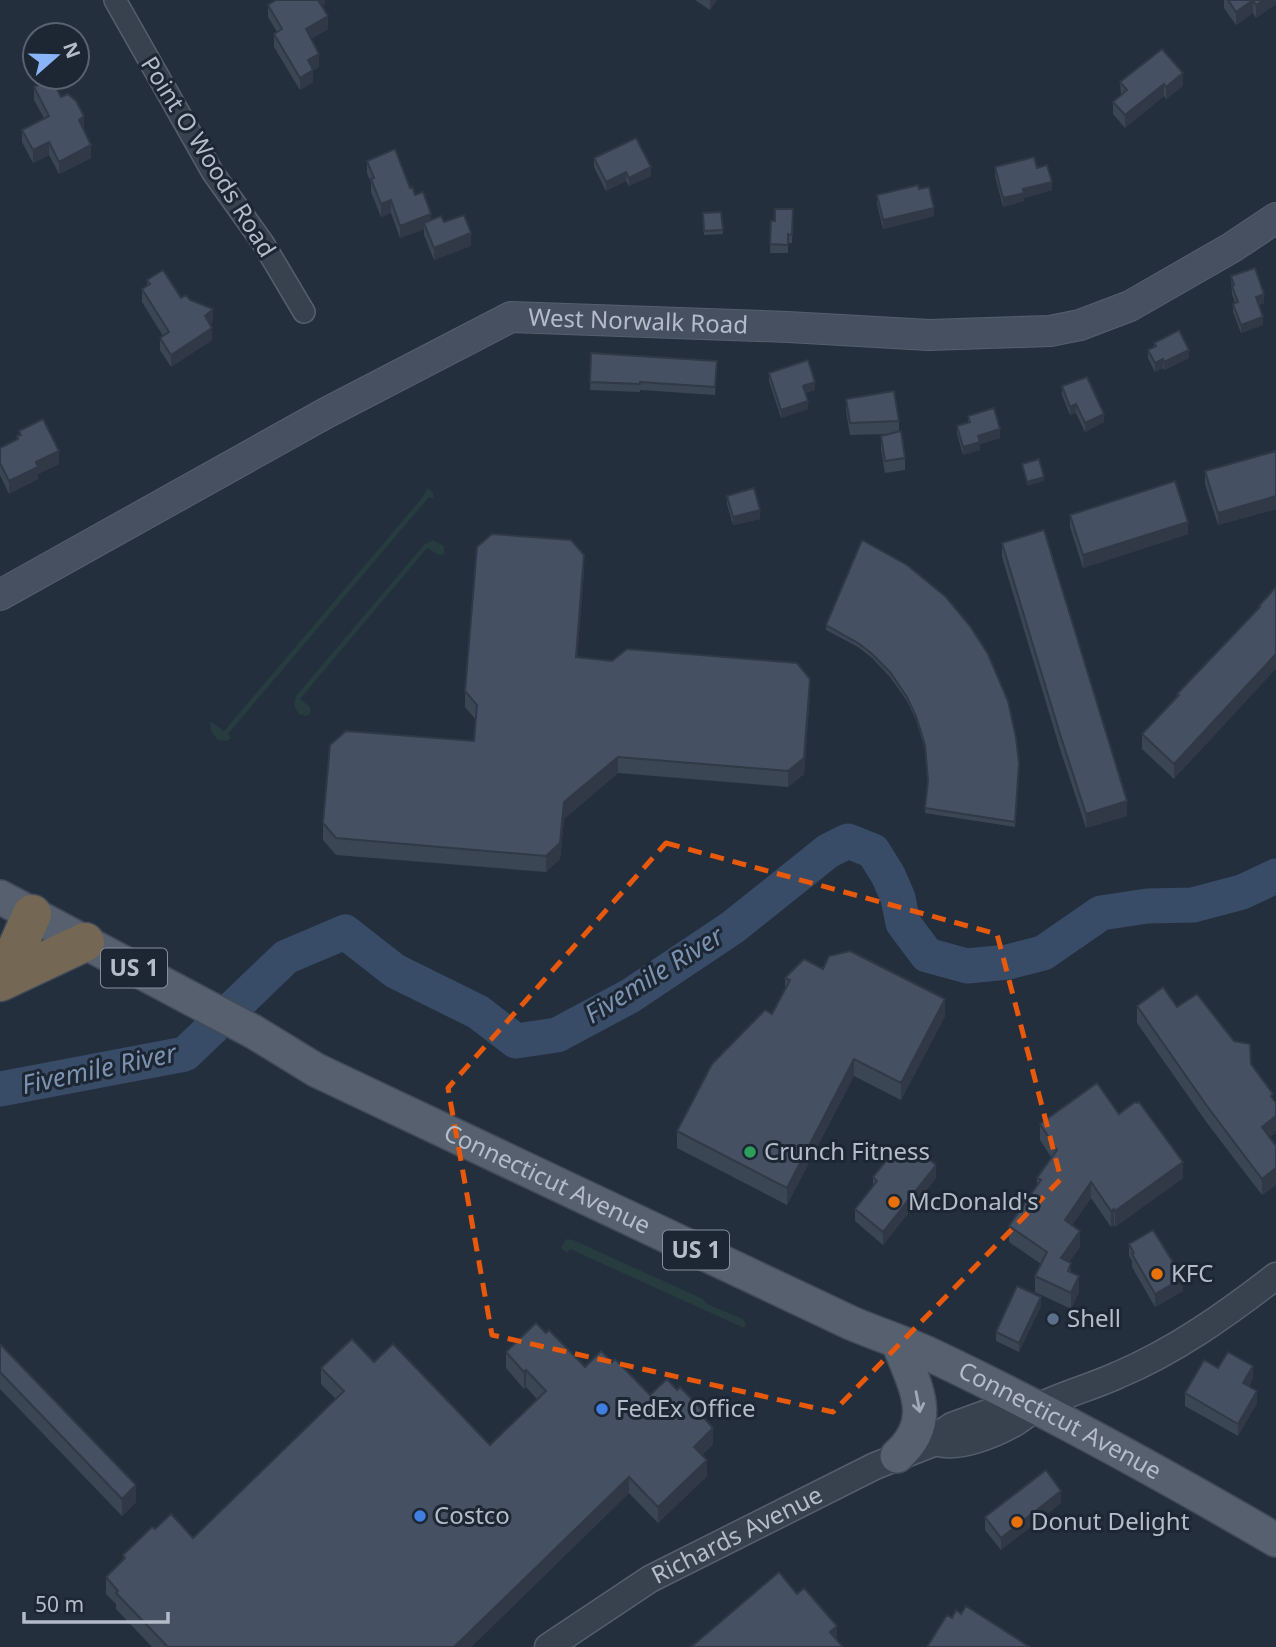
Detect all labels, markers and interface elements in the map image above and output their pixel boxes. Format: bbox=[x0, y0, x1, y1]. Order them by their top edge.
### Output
north arrow bbox=[21, 21, 91, 91]
text: N bbox=[57, 38, 87, 62]
street label: Point O Woods Road bbox=[134, 50, 284, 263]
street label: West Norwalk Road bbox=[528, 300, 749, 341]
water label: Fivemile River bbox=[577, 916, 731, 1031]
road number: US 1 bbox=[101, 948, 167, 987]
water label: Fivemile River bbox=[18, 1034, 181, 1102]
street label: Connecticut Avenue bbox=[439, 1115, 656, 1241]
place label: Crunch Fitness bbox=[764, 1134, 930, 1167]
marker: Crunch Fitness bbox=[742, 1144, 758, 1160]
place label: McDonald's bbox=[908, 1184, 1039, 1217]
marker: McDonald's bbox=[886, 1194, 902, 1210]
road number: US 1 bbox=[663, 1231, 729, 1270]
place label: KFC bbox=[1171, 1256, 1213, 1289]
marker: KFC bbox=[1149, 1266, 1165, 1282]
place label: Shell bbox=[1067, 1301, 1121, 1334]
marker: Shell bbox=[1045, 1311, 1061, 1327]
street label: Connecticut Avenue bbox=[953, 1353, 1168, 1486]
one-way arrow bbox=[912, 1390, 926, 1413]
place label: FedEx Office bbox=[616, 1391, 756, 1424]
marker: FedEx Office bbox=[594, 1401, 610, 1417]
street label: Richards Avenue bbox=[645, 1477, 827, 1591]
place label: Costco bbox=[434, 1498, 510, 1531]
place label: Donut Delight bbox=[1031, 1504, 1190, 1537]
marker: Costco bbox=[412, 1508, 428, 1524]
marker: Donut Delight bbox=[1009, 1514, 1025, 1530]
scale bar bbox=[24, 1580, 168, 1624]
text: 50 m bbox=[35, 1590, 84, 1618]

